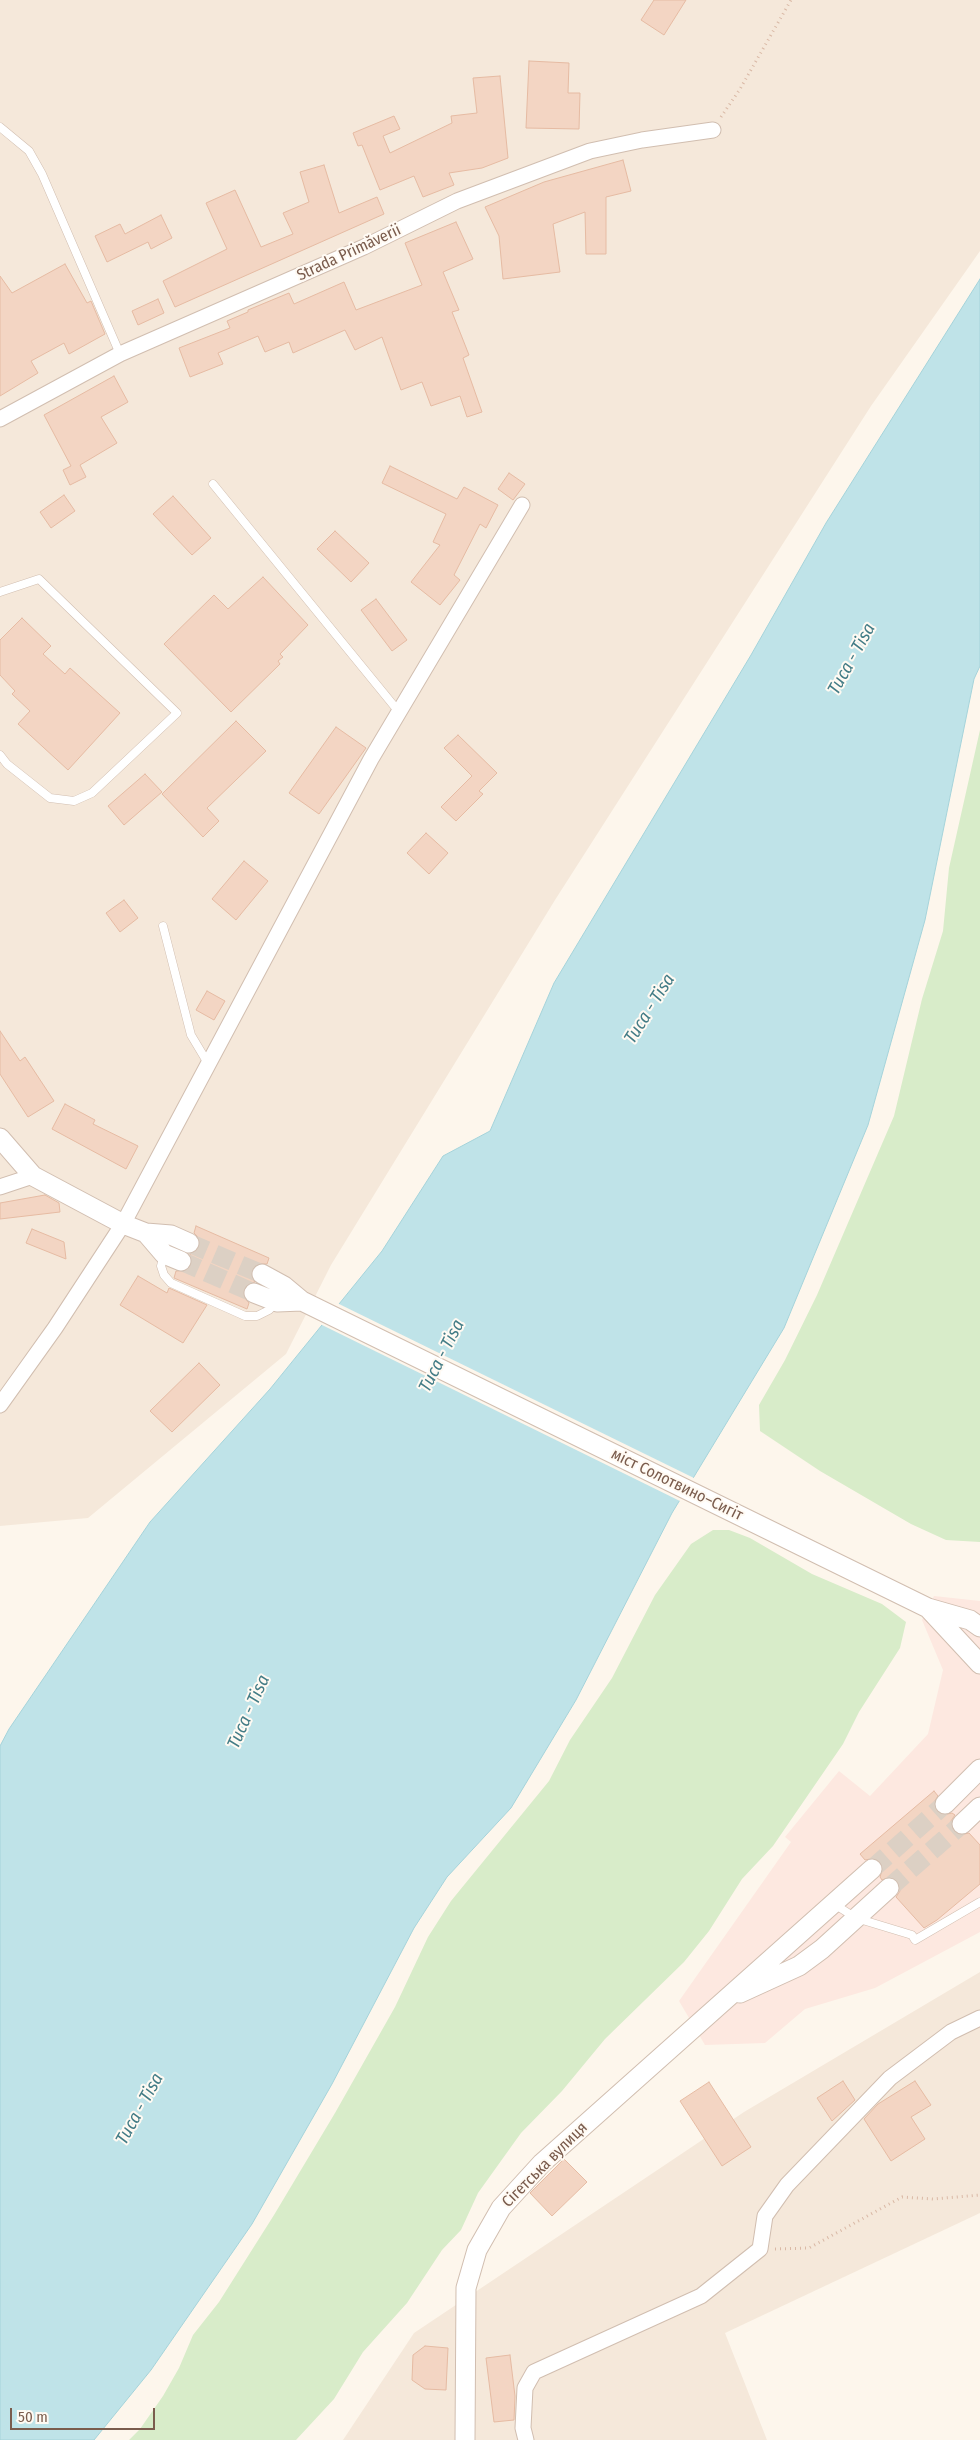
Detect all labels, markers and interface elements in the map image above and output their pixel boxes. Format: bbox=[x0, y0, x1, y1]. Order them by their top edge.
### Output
street label: Strada Primăverii bbox=[294, 221, 404, 285]
water label: Тиса - Tisa bbox=[824, 620, 880, 698]
water label: Тиса - Tisa bbox=[620, 970, 680, 1048]
water label: Тиса - Tisa bbox=[415, 1316, 469, 1396]
street label: міст Солотвино–Сигіт bbox=[608, 1445, 746, 1525]
water label: Тиса - Tisa bbox=[223, 1672, 275, 1752]
water label: Тиса - Tisa bbox=[112, 2070, 168, 2148]
street label: Сігетська вулиця bbox=[498, 2118, 592, 2212]
scale bar bbox=[12, 2398, 158, 2430]
text: 50 m bbox=[18, 2408, 48, 2426]

